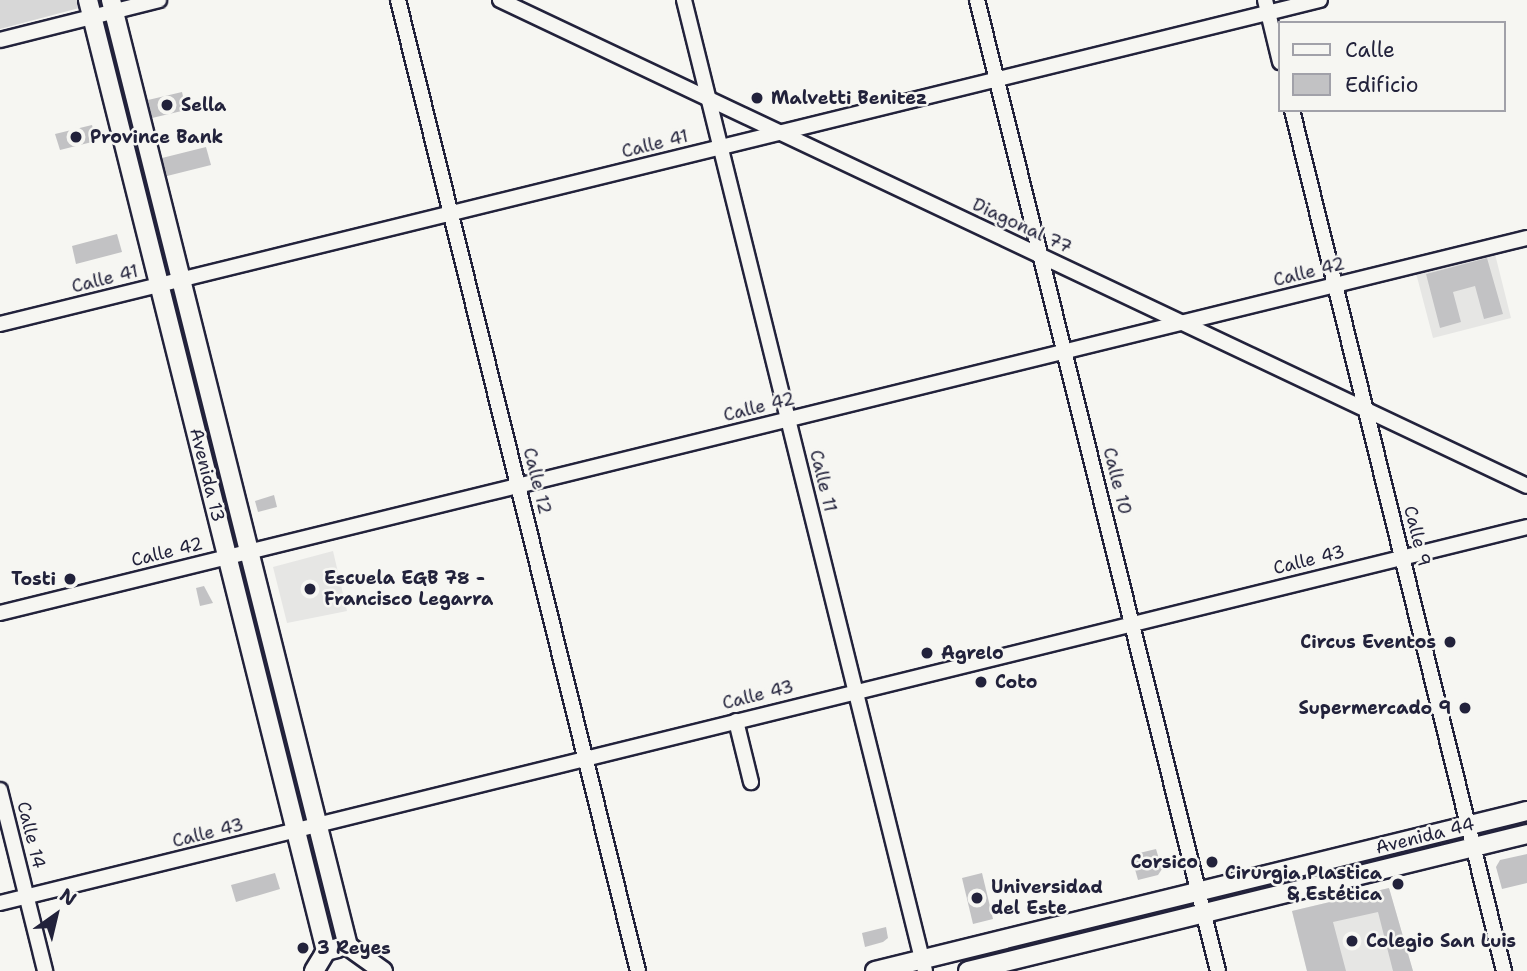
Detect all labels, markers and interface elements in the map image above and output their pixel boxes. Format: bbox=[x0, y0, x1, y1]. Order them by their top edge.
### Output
legend bbox=[1278, 21, 1506, 112]
text: Calle bbox=[1345, 36, 1395, 64]
text: Edificio bbox=[1345, 71, 1418, 99]
place label: Malvetti Benitez bbox=[771, 87, 927, 109]
marker: Malvetti Benitez bbox=[749, 90, 765, 106]
place label: Sella bbox=[181, 94, 226, 116]
marker: Sella bbox=[159, 97, 175, 113]
street label: Calle 41 bbox=[619, 125, 691, 163]
place label: Province Bank bbox=[90, 126, 223, 148]
marker: Province Bank bbox=[68, 129, 84, 145]
street label: Diagonal 77 bbox=[969, 194, 1075, 258]
street label: Calle 42 bbox=[1271, 253, 1347, 291]
street label: Calle 41 bbox=[69, 260, 141, 298]
street label: Calle 42 bbox=[721, 388, 797, 426]
street label: Avenida 13 bbox=[185, 426, 229, 524]
street label: Calle 12 bbox=[518, 445, 556, 517]
street label: Calle 10 bbox=[1098, 445, 1136, 517]
street label: Calle 11 bbox=[805, 448, 841, 514]
street label: Calle 9 bbox=[1399, 504, 1435, 568]
street label: Calle 42 bbox=[129, 533, 205, 571]
street label: Calle 43 bbox=[1271, 541, 1347, 579]
place label: Tosti bbox=[11, 568, 56, 590]
place label: Escuela EGB 78 - Francisco Legarra bbox=[324, 568, 493, 610]
marker: Tosti bbox=[62, 571, 78, 587]
marker: Escuela EGB 78 - Francisco Legarra bbox=[302, 581, 318, 597]
place label: Circus Eventos bbox=[1300, 631, 1436, 653]
marker: Circus Eventos bbox=[1442, 634, 1458, 650]
place label: Agrelo bbox=[941, 642, 1004, 664]
marker: Agrelo bbox=[919, 645, 935, 661]
place label: Coto bbox=[995, 671, 1037, 693]
marker: Coto bbox=[973, 674, 989, 690]
street label: Calle 43 bbox=[720, 676, 796, 714]
place label: Supermercado 9 bbox=[1298, 697, 1451, 719]
marker: Supermercado 9 bbox=[1457, 700, 1473, 716]
street label: Calle 14 bbox=[12, 799, 50, 871]
street label: Avenida 44 bbox=[1373, 813, 1477, 859]
street label: Calle 43 bbox=[170, 814, 246, 852]
place label: Corsico bbox=[1131, 851, 1198, 873]
marker: Corsico bbox=[1204, 854, 1220, 870]
place label: Cirurgia Plastica & Estética bbox=[1225, 863, 1382, 906]
marker: Cirurgia Plastica & Estética bbox=[1388, 874, 1408, 894]
place label: Universidad del Este bbox=[991, 877, 1103, 920]
north arrow bbox=[21, 880, 91, 950]
text: N bbox=[55, 883, 81, 912]
marker: Universidad del Este bbox=[969, 890, 985, 906]
place label: Colegio San Luis bbox=[1366, 930, 1516, 952]
marker: Colegio San Luis bbox=[1344, 933, 1360, 949]
place label: 3 Reyes bbox=[317, 937, 391, 959]
marker: 3 Reyes bbox=[295, 940, 311, 956]

